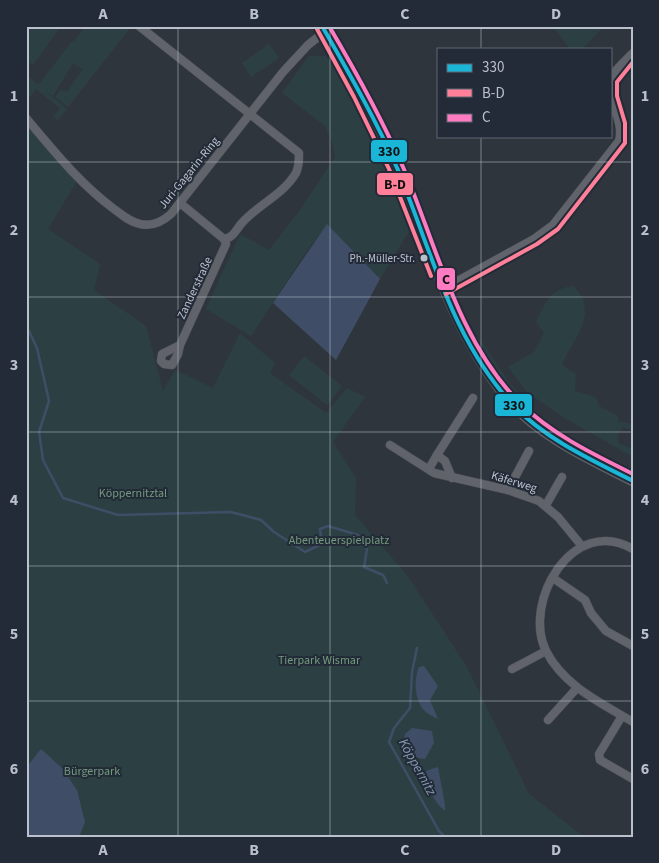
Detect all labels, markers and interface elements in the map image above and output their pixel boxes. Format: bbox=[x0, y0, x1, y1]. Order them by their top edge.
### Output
text: A bbox=[97, 3, 108, 25]
text: B bbox=[249, 3, 259, 25]
text: C bbox=[400, 3, 410, 25]
text: D bbox=[551, 3, 561, 25]
legend bbox=[437, 48, 612, 138]
text: 330 bbox=[482, 57, 504, 78]
text: B-D bbox=[482, 83, 505, 104]
text: 1 bbox=[10, 85, 18, 107]
text: 1 bbox=[641, 85, 649, 107]
text: C bbox=[482, 107, 491, 128]
street label: Juri-Gagarin-Ring bbox=[155, 133, 223, 213]
line badge: 330 bbox=[370, 139, 408, 163]
text: 330 bbox=[378, 142, 400, 162]
line badge: B-D bbox=[376, 172, 414, 196]
text: B-D bbox=[384, 175, 406, 195]
text: 2 bbox=[10, 219, 18, 241]
text: 2 bbox=[641, 219, 649, 241]
place label: Ph.-Müller-Str. bbox=[350, 251, 415, 266]
marker: Ph.-Müller-Str. bbox=[419, 253, 429, 263]
street label: Zanderstraße bbox=[173, 254, 217, 322]
line badge: C bbox=[436, 267, 456, 291]
text: C bbox=[442, 270, 450, 290]
text: 3 bbox=[10, 354, 18, 376]
text: 3 bbox=[641, 354, 649, 376]
line badge: 330 bbox=[494, 393, 533, 417]
text: 330 bbox=[503, 396, 525, 416]
street label: Käferweg bbox=[489, 467, 539, 497]
park label: Köppernitztal bbox=[99, 485, 167, 502]
text: 4 bbox=[10, 489, 19, 511]
text: 4 bbox=[641, 489, 650, 511]
park label: Abenteuerspielplatz bbox=[289, 532, 389, 549]
text: 5 bbox=[10, 623, 18, 645]
text: 5 bbox=[641, 623, 649, 645]
park label: Tierpark Wismar bbox=[278, 652, 361, 669]
water label: Köppernitz bbox=[393, 735, 441, 800]
text: 6 bbox=[10, 758, 18, 780]
text: 6 bbox=[641, 758, 649, 780]
park label: Bürgerpark bbox=[64, 763, 120, 780]
text: A bbox=[97, 839, 108, 861]
text: B bbox=[249, 839, 259, 861]
text: C bbox=[400, 839, 410, 861]
text: D bbox=[551, 839, 561, 861]

